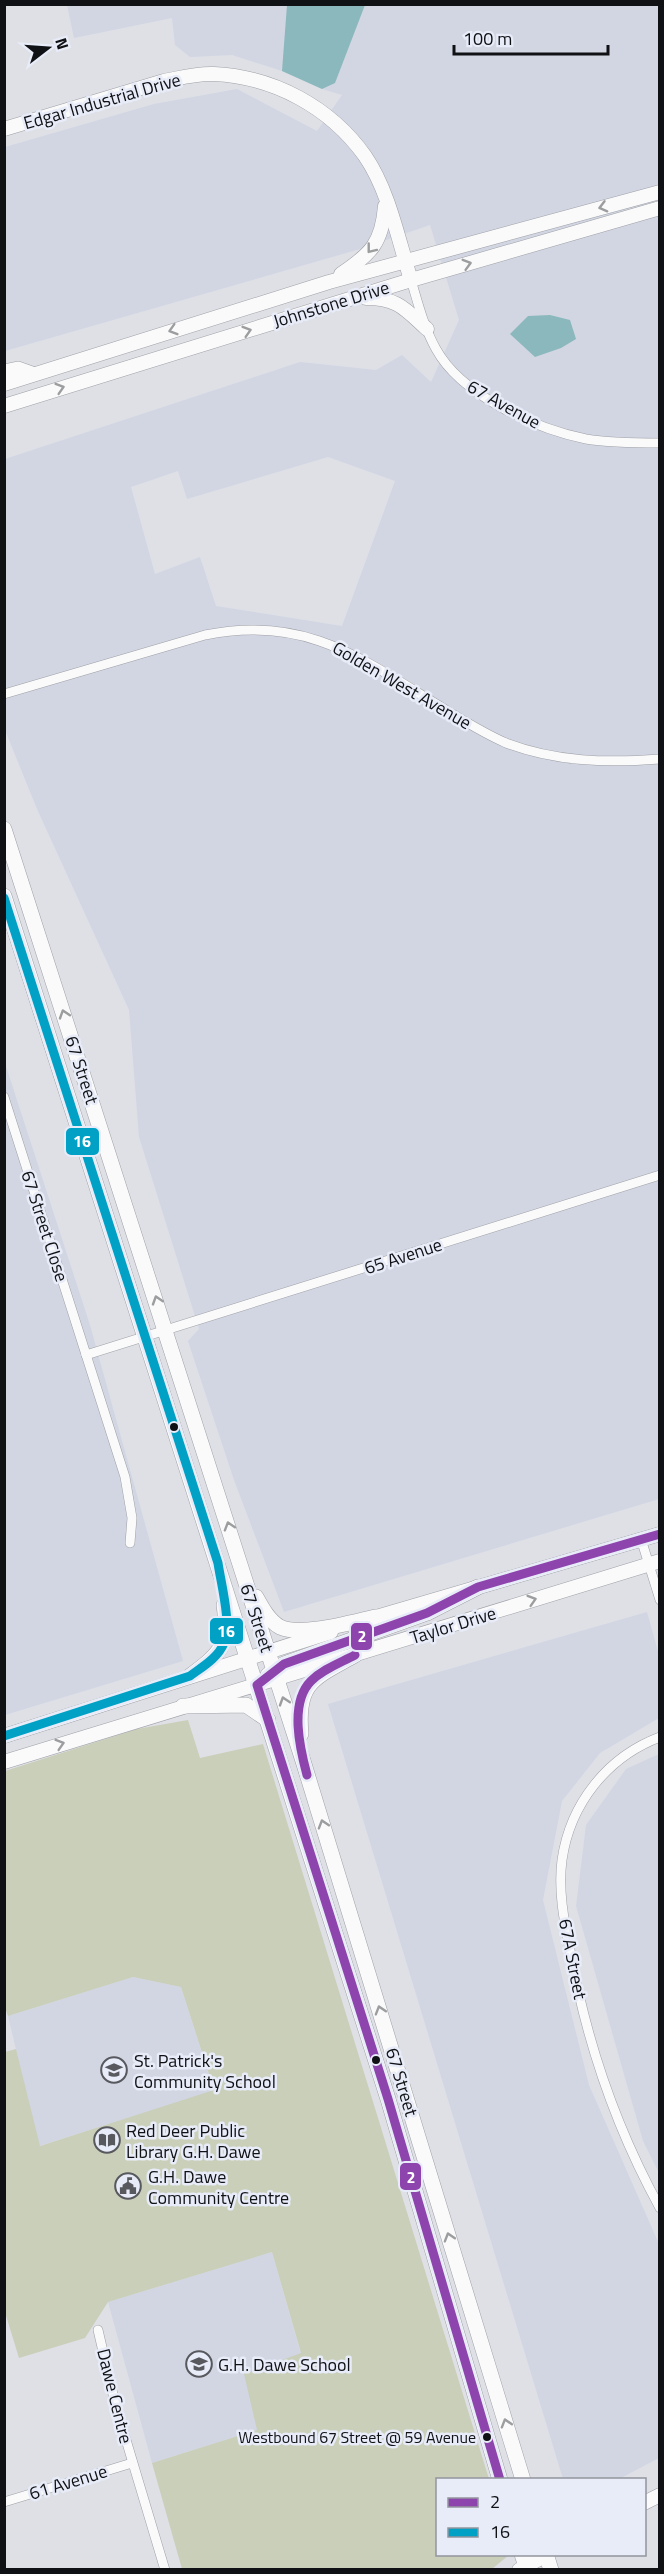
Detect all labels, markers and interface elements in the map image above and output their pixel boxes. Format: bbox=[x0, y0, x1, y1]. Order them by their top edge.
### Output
north arrow bbox=[18, 18, 78, 78]
scale bar bbox=[454, 18, 608, 56]
text: 100 m bbox=[463, 25, 512, 52]
text: N bbox=[49, 35, 75, 52]
street label: Edgar Industrial Drive bbox=[20, 66, 184, 136]
one-way arrow bbox=[598, 200, 609, 212]
one-way arrow bbox=[367, 242, 378, 253]
one-way arrow bbox=[461, 259, 472, 271]
street label: Johnstone Drive bbox=[270, 274, 392, 334]
one-way arrow bbox=[168, 323, 179, 335]
one-way arrow bbox=[241, 325, 252, 338]
street label: 67 Avenue bbox=[462, 373, 546, 435]
one-way arrow bbox=[54, 383, 65, 396]
street label: Golden West Avenue bbox=[327, 634, 477, 736]
one-way arrow bbox=[59, 1009, 72, 1020]
street label: 67 Street bbox=[58, 1032, 106, 1108]
line badge: 16 bbox=[65, 1127, 100, 1156]
text: 16 bbox=[73, 1129, 91, 1153]
street label: 67 Street Close bbox=[14, 1167, 76, 1285]
street label: 65 Avenue bbox=[361, 1231, 445, 1281]
one-way arrow bbox=[151, 1295, 164, 1306]
unlabelled marker bbox=[168, 1421, 180, 1433]
one-way arrow bbox=[223, 1521, 236, 1532]
street label: 67 Street bbox=[233, 1580, 281, 1656]
one-way arrow bbox=[526, 1595, 537, 1608]
street label: Taylor Drive bbox=[407, 1599, 499, 1651]
line badge: 16 bbox=[209, 1617, 244, 1645]
text: 16 bbox=[217, 1619, 235, 1643]
line badge: 2 bbox=[350, 1622, 373, 1651]
text: 2 bbox=[358, 1624, 366, 1648]
one-way arrow bbox=[279, 1696, 291, 1707]
one-way arrow bbox=[54, 1739, 65, 1751]
one-way arrow bbox=[317, 1819, 330, 1830]
street label: 67A Street bbox=[552, 1917, 594, 2002]
one-way arrow bbox=[375, 2005, 387, 2016]
street label: 67 Street bbox=[379, 2044, 425, 2120]
place label: St. Patrick's Community School bbox=[134, 2047, 276, 2095]
unlabelled marker bbox=[370, 2054, 382, 2066]
school or university icon: St. Patrick's Community School bbox=[99, 2055, 129, 2085]
place label: Red Deer Public Library G.H. Dawe bbox=[126, 2117, 260, 2165]
library icon: Red Deer Public Library G.H. Dawe bbox=[92, 2125, 122, 2155]
line badge: 2 bbox=[399, 2162, 422, 2191]
place label: G.H. Dawe Community Centre bbox=[148, 2163, 289, 2211]
text: 2 bbox=[407, 2165, 415, 2189]
public building icon: G.H. Dawe Community Centre bbox=[113, 2171, 143, 2201]
one-way arrow bbox=[444, 2232, 456, 2243]
street label: Dawe Centre bbox=[90, 2346, 140, 2446]
school or university icon: G.H. Dawe School bbox=[184, 2349, 214, 2379]
place label: G.H. Dawe School bbox=[218, 2351, 351, 2378]
one-way arrow bbox=[501, 2419, 513, 2429]
place label: Westbound 67 Street @ 59 Avenue bbox=[238, 2425, 476, 2449]
marker: Westbound 67 Street @ 59 Avenue bbox=[481, 2431, 493, 2443]
street label: 61 Avenue bbox=[26, 2457, 110, 2507]
legend bbox=[436, 2478, 646, 2556]
text: 2 bbox=[490, 2488, 500, 2515]
text: 16 bbox=[490, 2518, 510, 2545]

